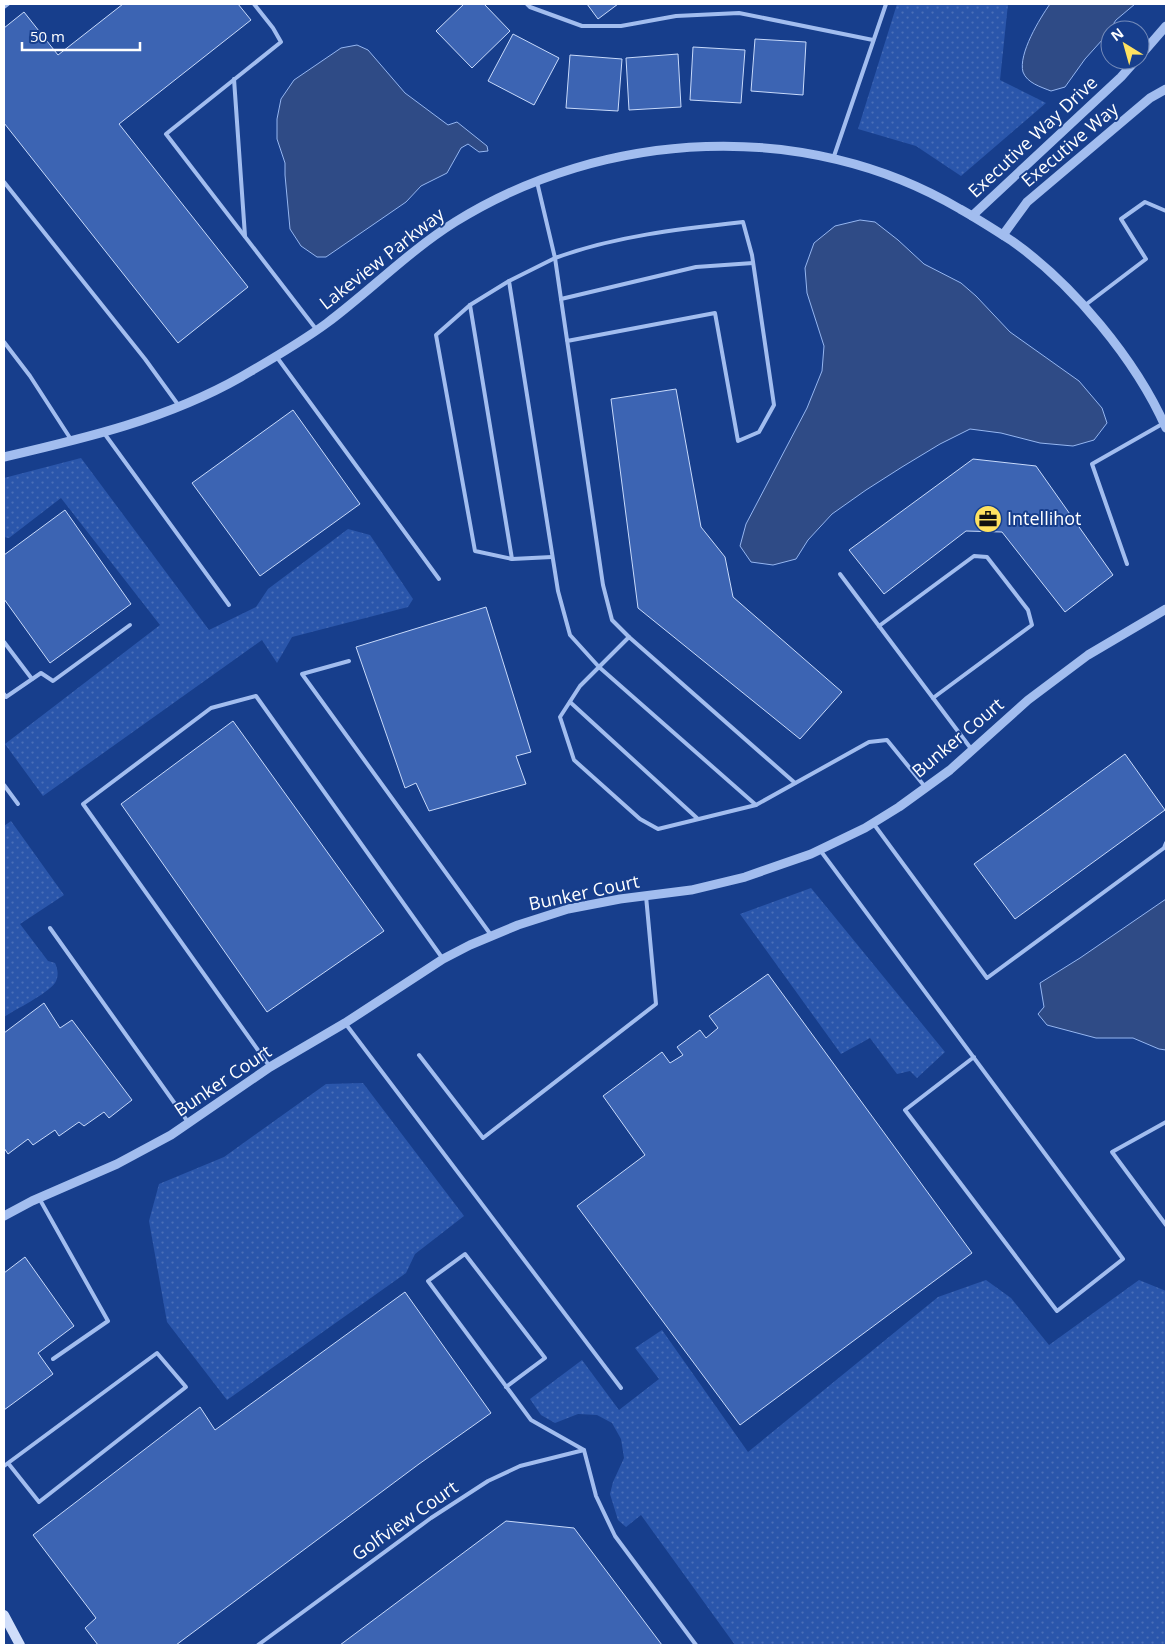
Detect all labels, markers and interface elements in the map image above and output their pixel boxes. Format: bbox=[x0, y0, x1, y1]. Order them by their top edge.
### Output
scale bar bbox=[22, 20, 140, 52]
north arrow bbox=[1100, 20, 1150, 70]
text: N bbox=[1107, 23, 1127, 45]
text: 50 m bbox=[30, 26, 65, 46]
street label: Executive Way Drive bbox=[964, 72, 1102, 202]
street label: Executive Way bbox=[1017, 98, 1123, 192]
street label: Lakeview Parkway bbox=[314, 201, 449, 314]
office icon: Intellihot bbox=[973, 504, 1003, 534]
place label: Intellihot bbox=[1007, 506, 1082, 530]
street label: Bunker Court bbox=[907, 692, 1008, 783]
street label: Bunker Court bbox=[526, 869, 641, 915]
street label: Bunker Court bbox=[169, 1039, 276, 1122]
street label: Golfview Court bbox=[347, 1475, 462, 1566]

